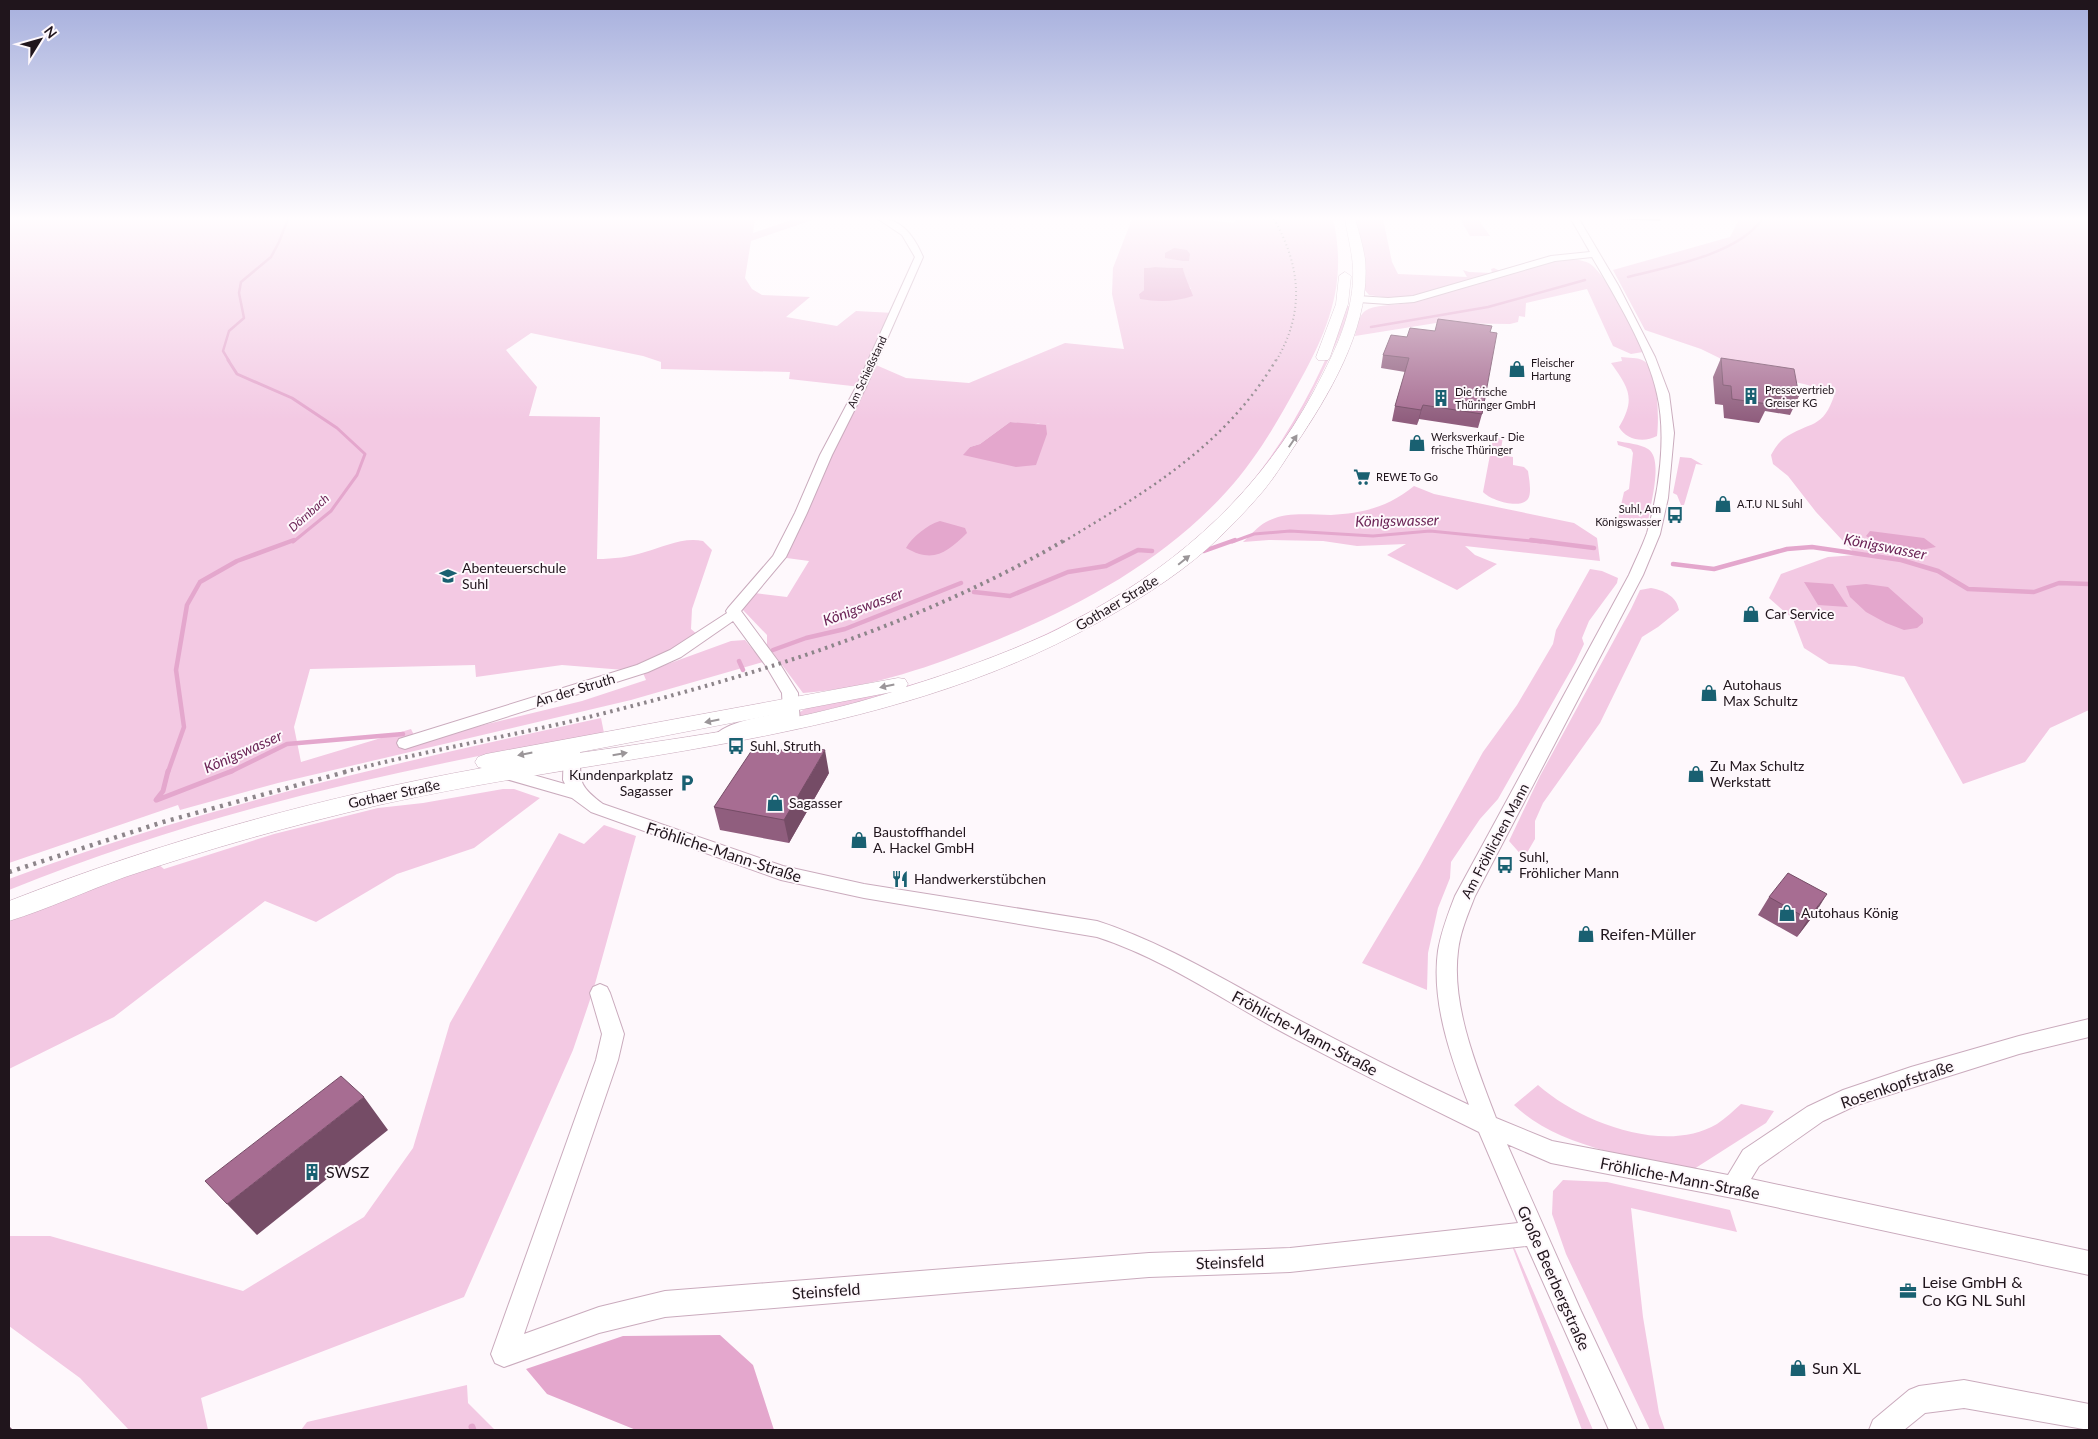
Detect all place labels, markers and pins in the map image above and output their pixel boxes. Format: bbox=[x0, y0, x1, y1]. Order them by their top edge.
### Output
place label: Fleischer Hartung bbox=[1531, 356, 1574, 382]
shop icon: Fleischer Hartung bbox=[1507, 359, 1527, 379]
place label: Pressevertrieb Greiser KG bbox=[1765, 383, 1834, 409]
place label: Die frische Thüringer GmbH bbox=[1455, 385, 1536, 411]
building icon: Pressevertrieb Greiser KG bbox=[1741, 386, 1761, 406]
building icon: Die frische Thüringer GmbH bbox=[1431, 388, 1451, 408]
place label: Werksverkauf - Die frische Thüringer bbox=[1431, 430, 1525, 456]
shop icon: Werksverkauf - Die frische Thüringer bbox=[1407, 433, 1427, 453]
supermarket icon: REWE To Go bbox=[1352, 467, 1372, 487]
place label: REWE To Go bbox=[1376, 470, 1438, 483]
shop icon: A.T.U NL Suhl bbox=[1713, 494, 1733, 514]
place label: A.T.U NL Suhl bbox=[1737, 497, 1803, 510]
place label: Suhl, Am Königswasser bbox=[1595, 502, 1661, 528]
bus stop icon: Suhl, Am Königswasser bbox=[1665, 505, 1685, 525]
place label: Abenteuerschule Suhl bbox=[462, 559, 566, 592]
school or university icon: Abenteuerschule Suhl bbox=[438, 566, 458, 586]
shop icon: Car Service bbox=[1741, 604, 1761, 624]
place label: Car Service bbox=[1765, 605, 1834, 622]
place label: Autohaus Max Schultz bbox=[1723, 676, 1798, 709]
shop icon: Autohaus Max Schultz bbox=[1699, 683, 1719, 703]
bus stop icon: Suhl, Struth bbox=[726, 736, 746, 756]
place label: Suhl, Struth bbox=[750, 737, 821, 754]
place label: Zu Max Schultz Werkstatt bbox=[1710, 757, 1804, 790]
shop icon: Zu Max Schultz Werkstatt bbox=[1686, 764, 1706, 784]
place label: Kundenparkplatz Sagasser bbox=[569, 766, 673, 799]
parking icon: Kundenparkplatz Sagasser bbox=[677, 773, 697, 793]
shop icon: Sagasser bbox=[765, 793, 785, 813]
place label: Sagasser bbox=[789, 794, 842, 811]
place label: Baustoffhandel A. Hackel GmbH bbox=[873, 823, 974, 856]
shop icon: Baustoffhandel A. Hackel GmbH bbox=[849, 830, 869, 850]
place label: Suhl, Fröhlicher Mann bbox=[1519, 848, 1619, 881]
bus stop icon: Suhl, Fröhlicher Mann bbox=[1495, 855, 1515, 875]
restaurant icon: Handwerkerstübchen bbox=[890, 869, 910, 889]
place label: Handwerkerstübchen bbox=[914, 870, 1046, 887]
shop icon: Autohaus König bbox=[1777, 903, 1797, 923]
place label: Autohaus König bbox=[1801, 904, 1898, 921]
shop icon: Reifen-Müller bbox=[1576, 924, 1596, 944]
place label: Reifen-Müller bbox=[1600, 924, 1696, 943]
building icon: SWSZ bbox=[302, 1162, 322, 1182]
place label: SWSZ bbox=[326, 1162, 370, 1181]
place label: Leise GmbH & Co KG NL Suhl bbox=[1922, 1272, 2026, 1309]
office icon: Leise GmbH & Co KG NL Suhl bbox=[1898, 1281, 1918, 1301]
shop icon: Sun XL bbox=[1788, 1358, 1808, 1378]
place label: Sun XL bbox=[1812, 1358, 1861, 1377]

